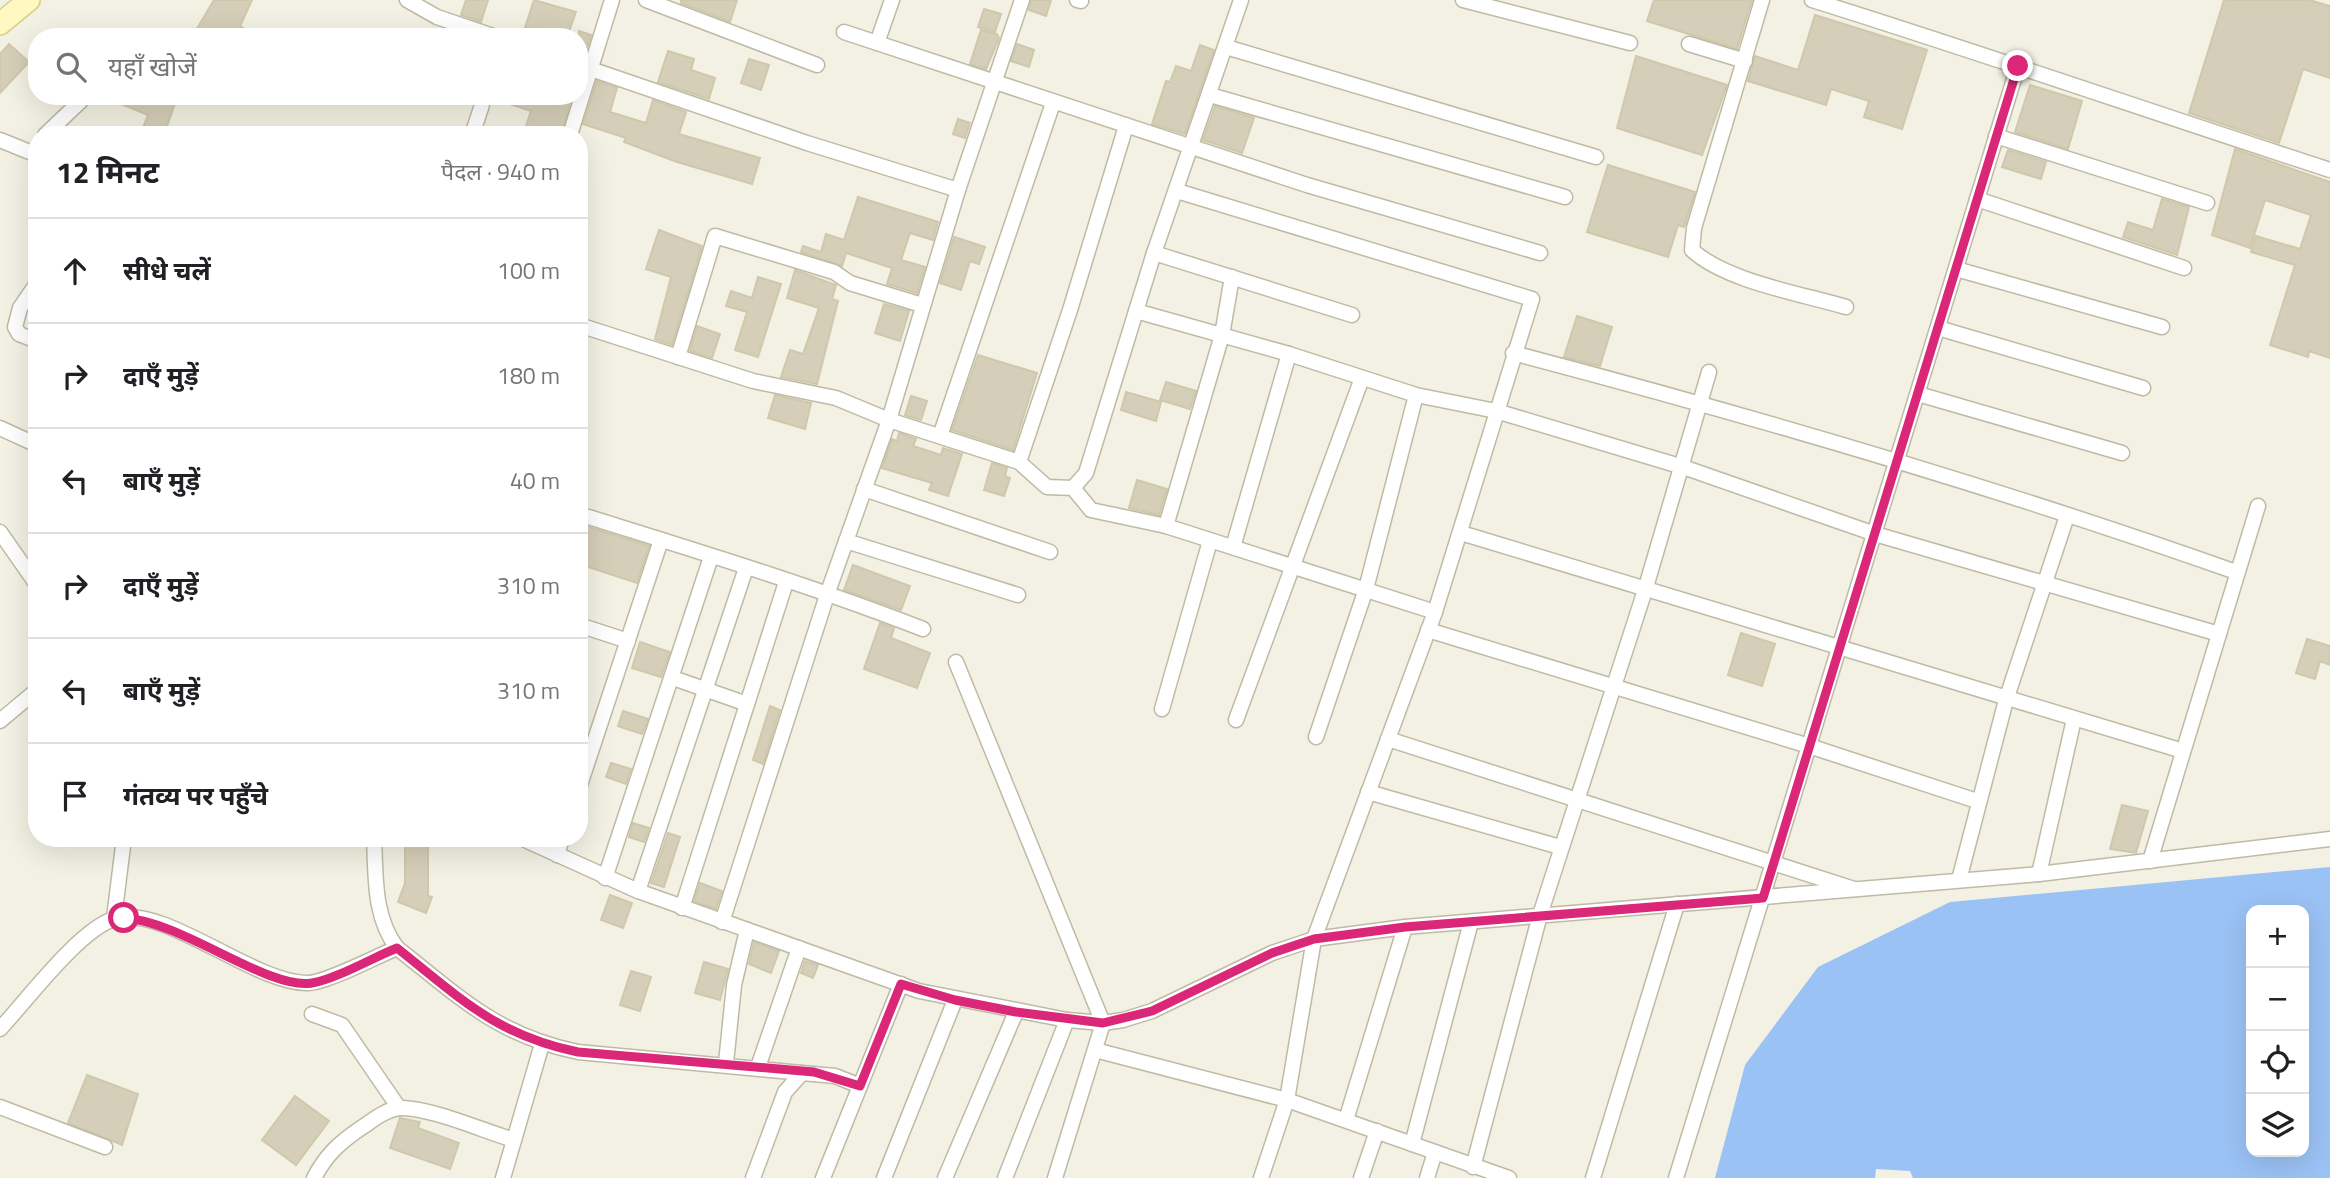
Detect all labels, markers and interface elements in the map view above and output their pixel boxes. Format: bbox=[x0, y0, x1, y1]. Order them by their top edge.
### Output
search box bbox=[28, 28, 588, 105]
text: यहाँ खोजें bbox=[108, 47, 197, 86]
icon: search bbox=[52, 48, 90, 86]
route end bbox=[2002, 50, 2033, 81]
text: 12 मिनट bbox=[56, 149, 159, 195]
text: पैदल · 940 m bbox=[441, 154, 560, 189]
text: सीधे चलें bbox=[123, 251, 211, 290]
icon: ahead bbox=[56, 252, 94, 290]
text: 100 m bbox=[497, 253, 560, 288]
text: दाएँ मुड़ें bbox=[123, 356, 199, 395]
icon: right bbox=[56, 357, 94, 395]
text: 180 m bbox=[497, 358, 560, 393]
text: बाएँ मुड़ें bbox=[123, 461, 200, 500]
icon: left bbox=[56, 462, 94, 500]
text: 40 m bbox=[510, 463, 560, 498]
text: दाएँ मुड़ें bbox=[123, 566, 199, 605]
icon: right bbox=[56, 567, 94, 605]
text: 310 m bbox=[497, 568, 560, 603]
text: बाएँ मुड़ें bbox=[123, 671, 200, 710]
icon: left bbox=[56, 672, 94, 710]
text: 310 m bbox=[497, 673, 560, 708]
text: गंतव्य पर पहुँचे bbox=[123, 776, 268, 815]
icon: arrive bbox=[56, 777, 94, 815]
route start bbox=[108, 902, 139, 933]
map controls bbox=[2246, 905, 2309, 1157]
button: + bbox=[2246, 905, 2309, 968]
button: − bbox=[2246, 968, 2309, 1031]
button: locate bbox=[2246, 1031, 2309, 1094]
button: layers bbox=[2246, 1094, 2309, 1157]

